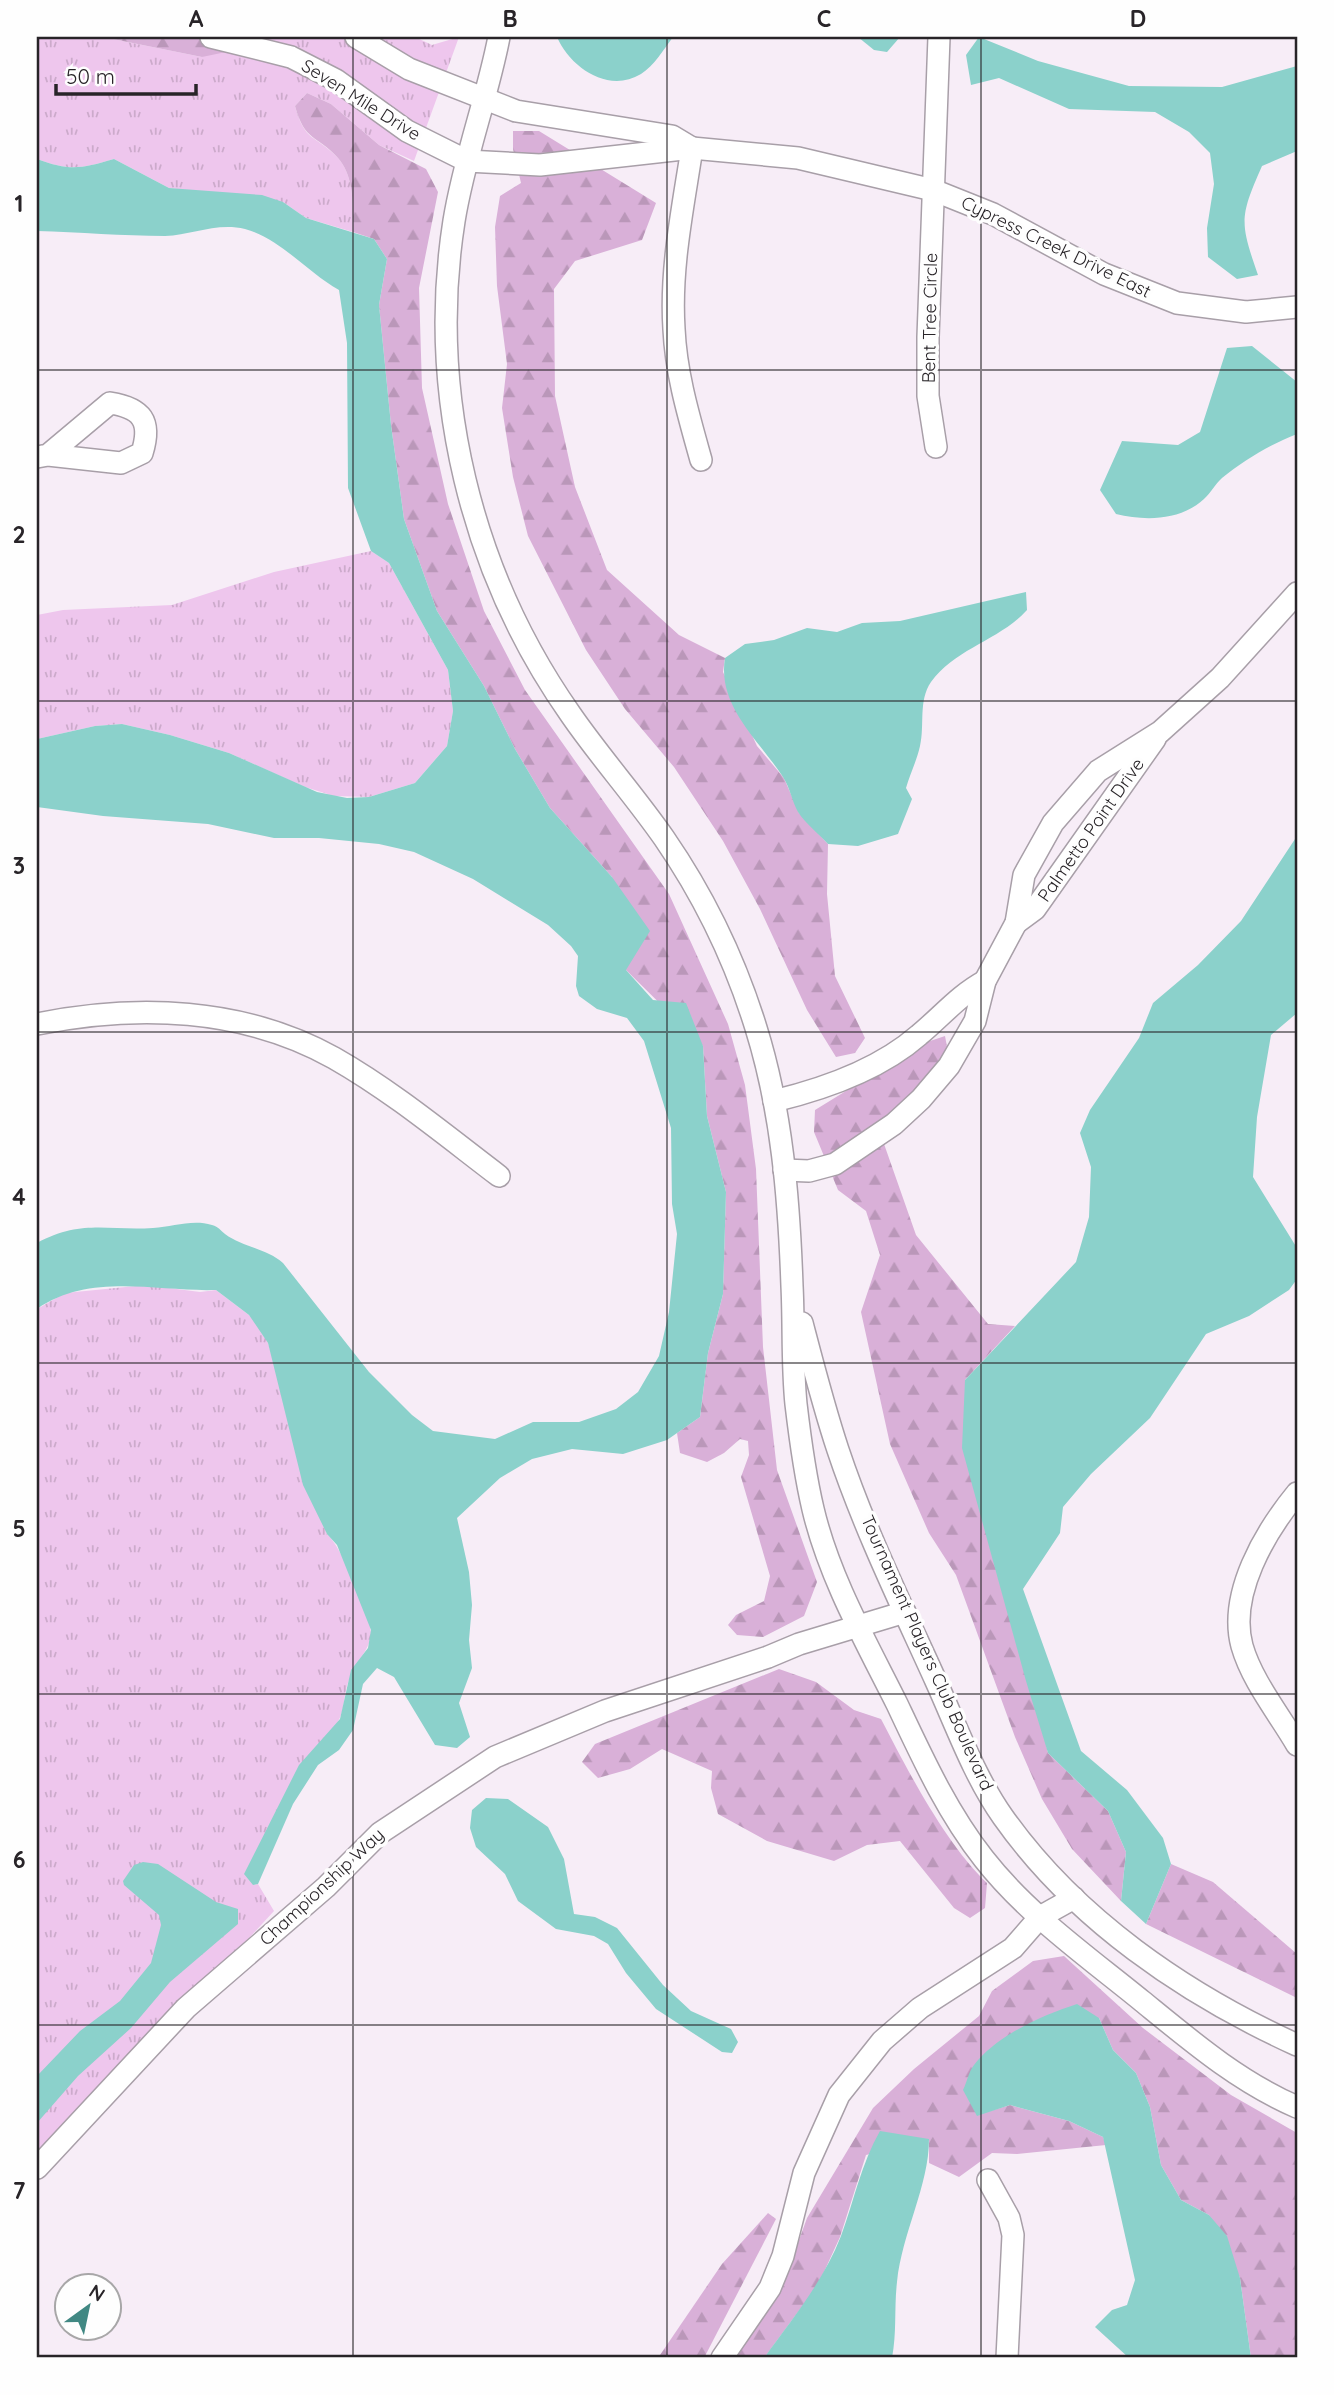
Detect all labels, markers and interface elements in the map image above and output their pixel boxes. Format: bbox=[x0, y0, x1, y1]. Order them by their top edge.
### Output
text: A bbox=[189, 4, 204, 33]
text: B bbox=[502, 4, 518, 33]
text: C bbox=[817, 4, 831, 33]
text: D bbox=[1130, 4, 1146, 33]
scale bar bbox=[56, 52, 196, 96]
street label: Seven Mile Drive bbox=[297, 54, 425, 145]
text: 50 m bbox=[66, 63, 115, 89]
text: 1 bbox=[15, 189, 23, 218]
street label: Cypress Creek Drive East bbox=[957, 191, 1155, 303]
street label: Bent Tree Circle bbox=[917, 253, 942, 383]
text: 2 bbox=[12, 520, 26, 549]
street label: Palmetto Point Drive bbox=[1032, 753, 1149, 906]
text: 3 bbox=[13, 851, 25, 880]
text: 4 bbox=[12, 1182, 26, 1211]
street label: Tournament Players Club Boulevard bbox=[856, 1512, 999, 1794]
text: 5 bbox=[12, 1514, 26, 1543]
street label: Championship Way bbox=[255, 1823, 389, 1950]
text: 6 bbox=[13, 1845, 25, 1874]
text: 7 bbox=[13, 2176, 26, 2205]
north arrow bbox=[52, 2272, 122, 2342]
text: N bbox=[85, 2279, 110, 2307]

